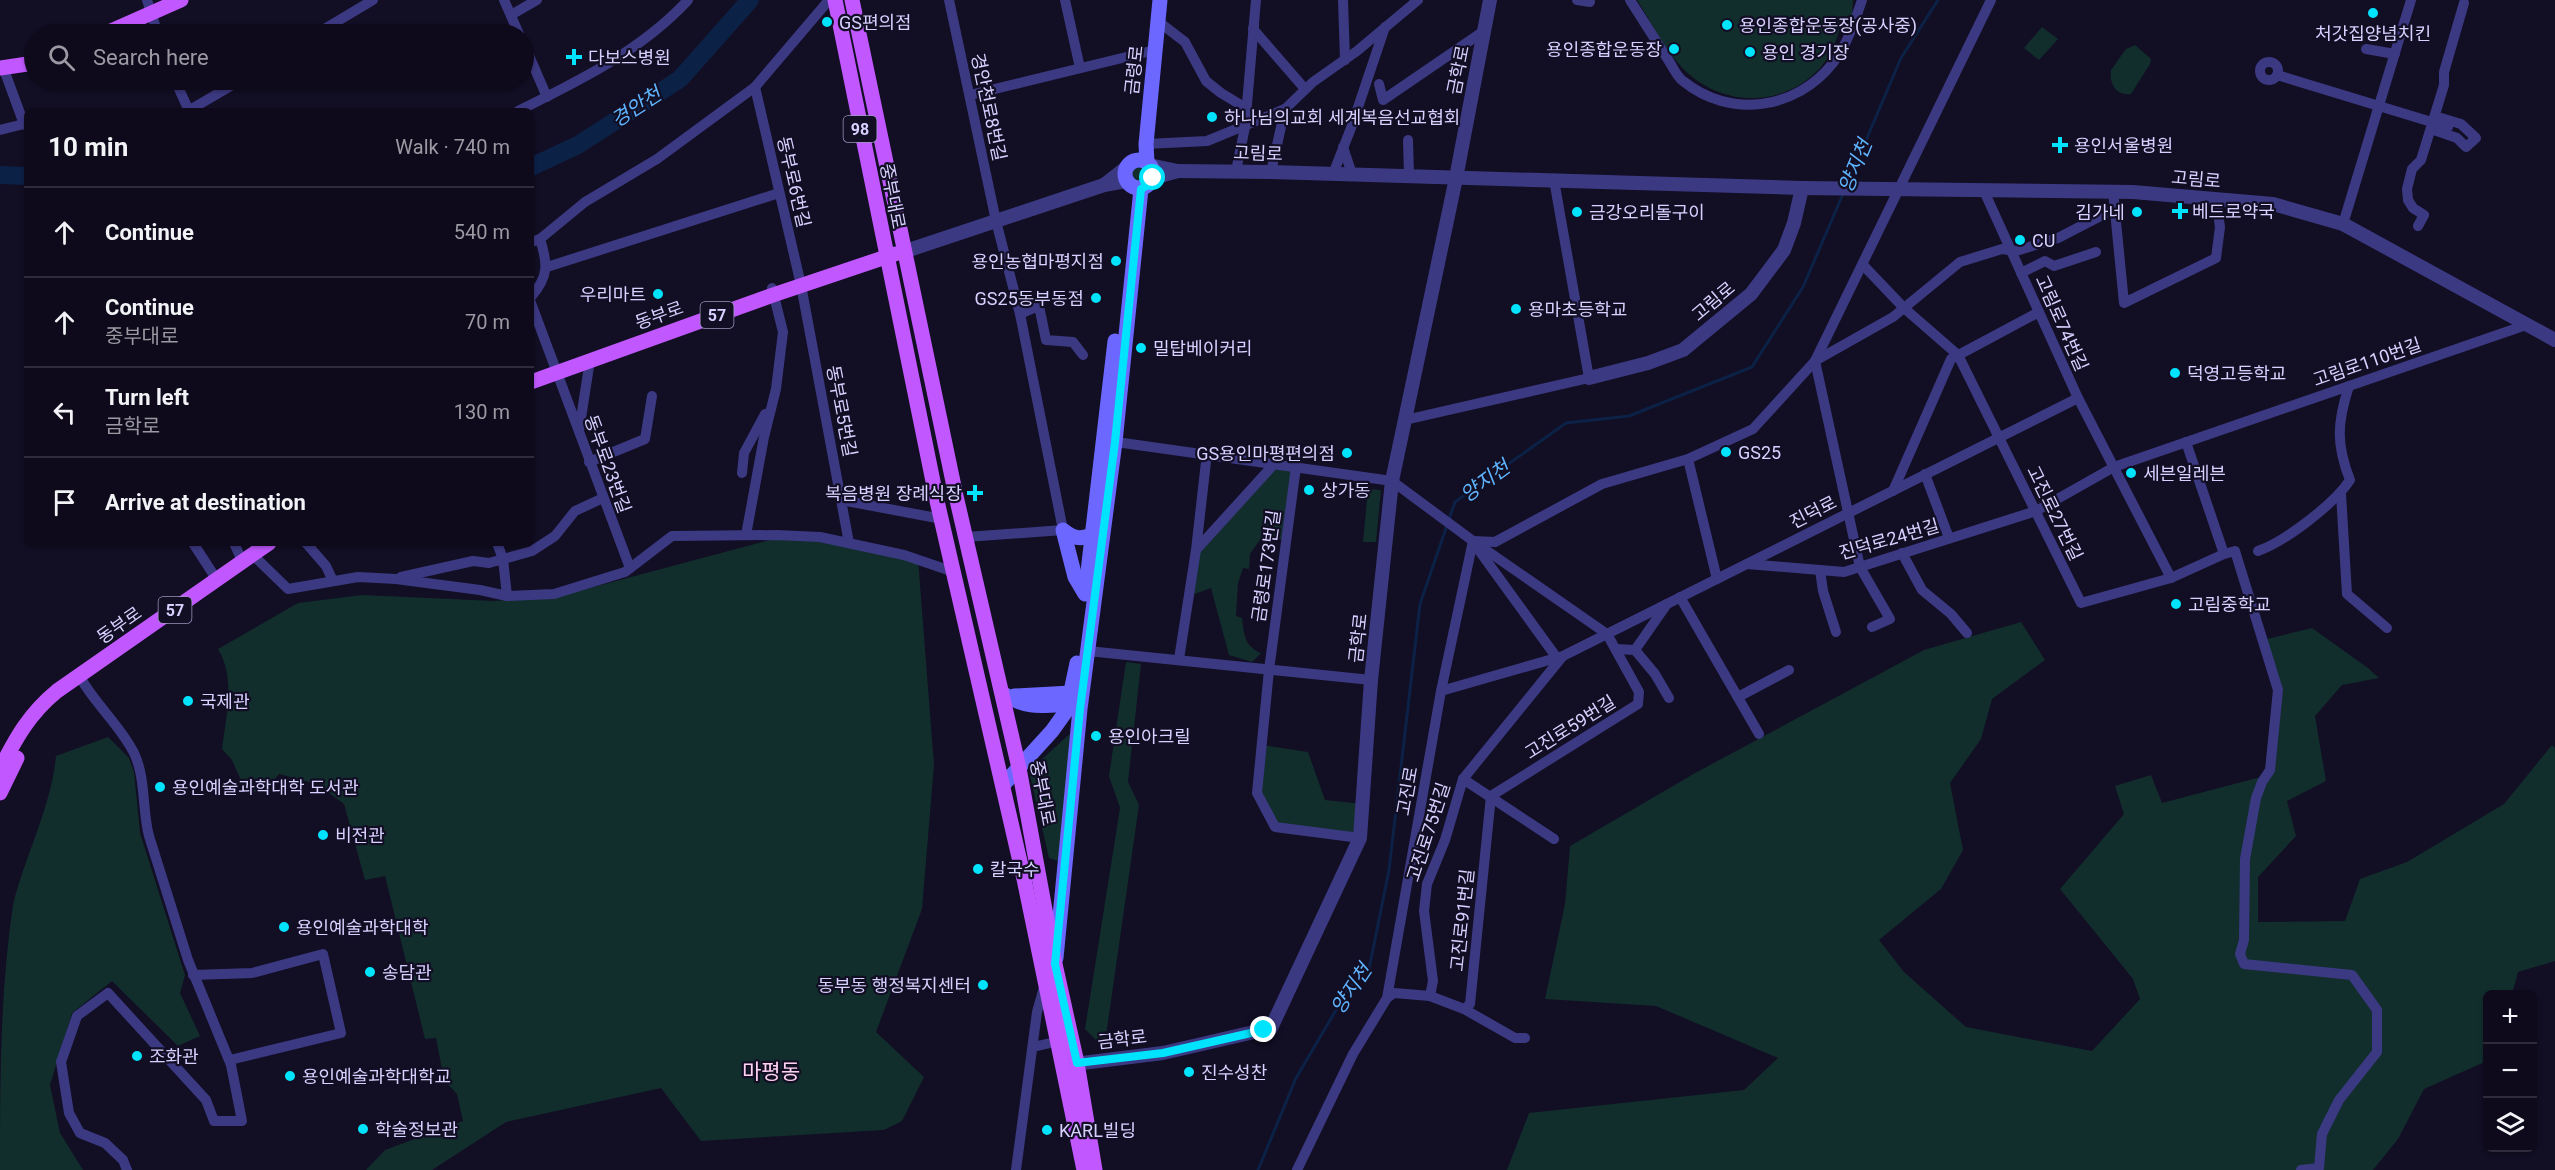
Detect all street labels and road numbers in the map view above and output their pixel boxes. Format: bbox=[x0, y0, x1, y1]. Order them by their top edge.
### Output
street label: 금령로 bbox=[1121, 44, 1147, 96]
street label: 금학로 bbox=[1443, 44, 1473, 96]
street label: 경안천로8번길 bbox=[967, 51, 1011, 163]
road number: 98 bbox=[844, 116, 876, 142]
street label: 동부로6번길 bbox=[773, 134, 815, 230]
street label: 고림로 bbox=[1233, 142, 1283, 164]
street label: 중부대로 bbox=[876, 161, 910, 231]
street label: 고림로 bbox=[2170, 166, 2222, 192]
street label: 고림로74번길 bbox=[2031, 272, 2093, 374]
street label: 고림로 bbox=[1687, 277, 1739, 325]
street label: 동부로 bbox=[632, 297, 686, 333]
road number: 57 bbox=[700, 302, 734, 328]
street label: 고림로110번길 bbox=[2310, 334, 2424, 390]
street label: 동부로5번길 bbox=[823, 363, 861, 459]
street label: 동부로23번길 bbox=[581, 412, 635, 516]
street label: 고진로27번길 bbox=[2023, 462, 2087, 564]
street label: 진덕로 bbox=[1786, 491, 1840, 533]
street label: 금령로173번길 bbox=[1248, 509, 1284, 623]
street label: 진덕로24번길 bbox=[1837, 515, 1941, 563]
road number: 57 bbox=[158, 597, 192, 623]
street label: 동부로 bbox=[93, 602, 145, 648]
street label: 금학로 bbox=[1345, 612, 1371, 664]
street label: 고진로59번길 bbox=[1521, 691, 1619, 763]
street label: 중부대로 bbox=[1026, 758, 1060, 828]
street label: 고진로 bbox=[1392, 765, 1422, 817]
street label: 고진로75번길 bbox=[1402, 780, 1454, 884]
street label: 고진로91번길 bbox=[1446, 868, 1478, 972]
street label: 금학로 bbox=[1096, 1026, 1148, 1052]

